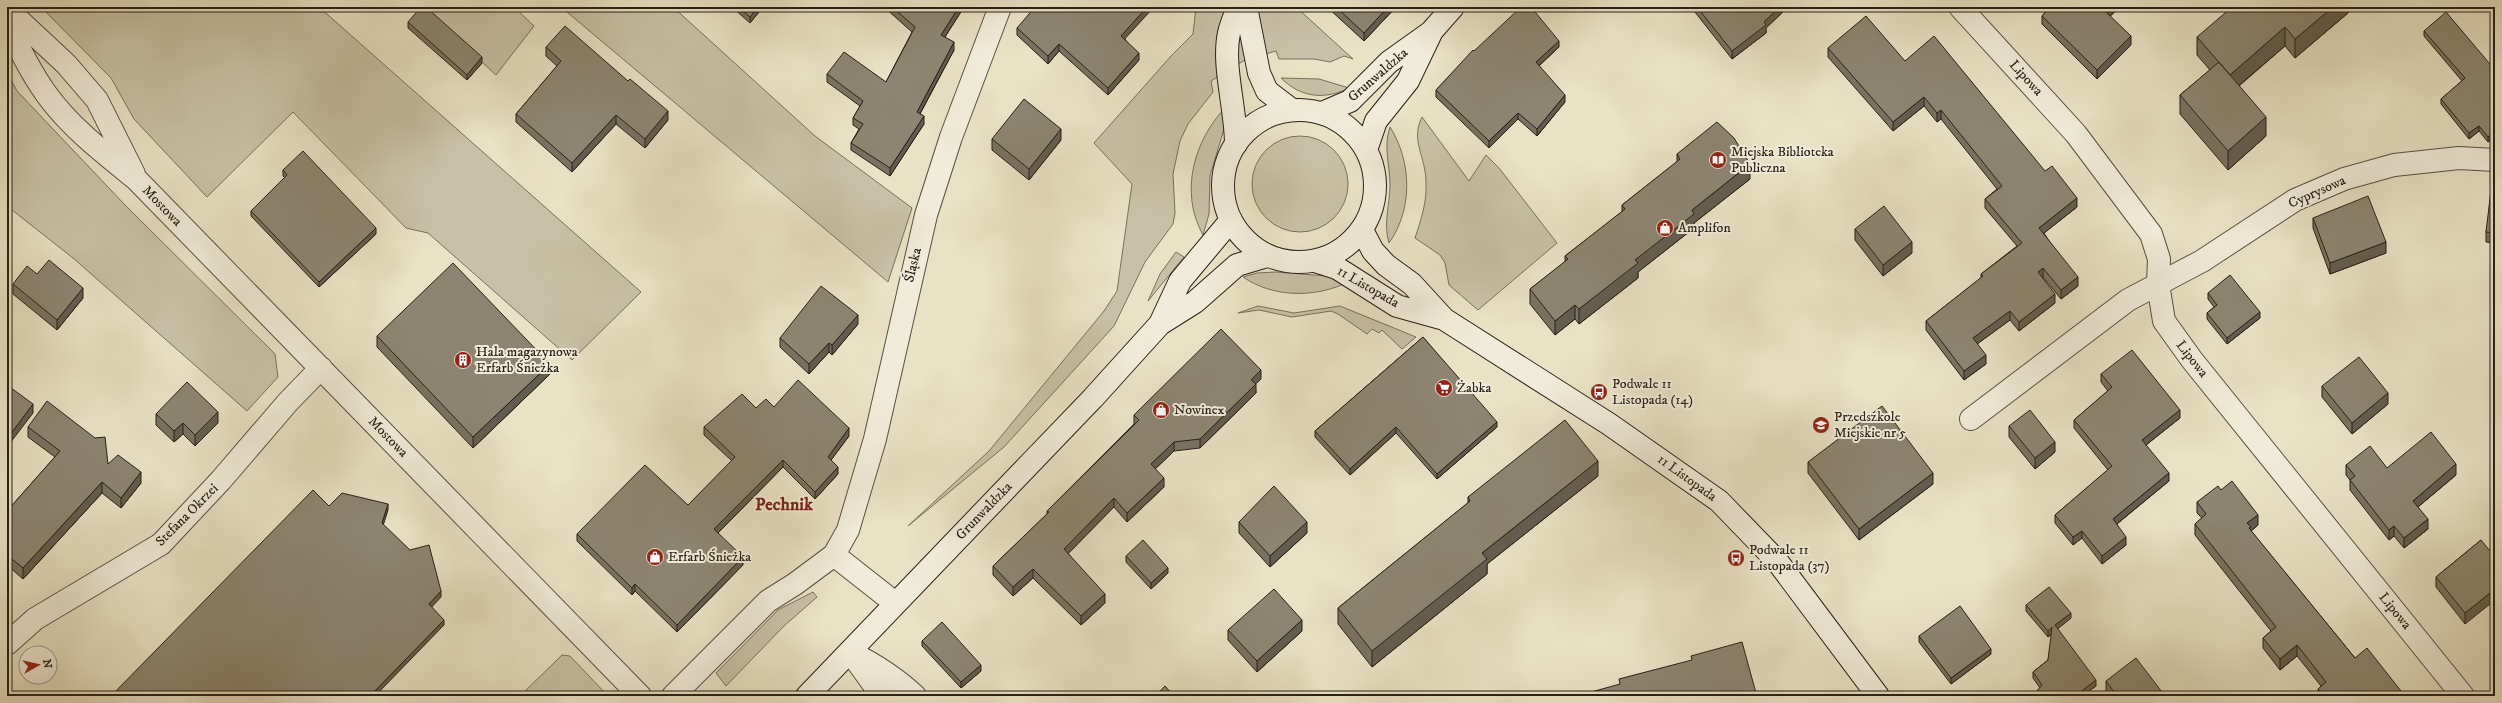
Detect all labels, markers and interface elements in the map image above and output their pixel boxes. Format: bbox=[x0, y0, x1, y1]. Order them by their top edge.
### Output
street label: Grunwaldzka bbox=[1344, 44, 1412, 106]
street label: Lipowa bbox=[2005, 56, 2047, 100]
place label: Miejska Biblioteka Publiczna bbox=[1731, 143, 1834, 177]
library icon: Miejska Biblioteka Publiczna bbox=[1708, 150, 1728, 170]
street label: Cyprysowa bbox=[2285, 171, 2349, 213]
street label: Mostowa bbox=[138, 182, 186, 230]
shop icon: Amplifon bbox=[1655, 218, 1675, 238]
place label: Amplifon bbox=[1678, 219, 1731, 237]
street label: Śląska bbox=[900, 246, 926, 284]
street label: 11 Listopada bbox=[1334, 262, 1402, 312]
street label: Lipowa bbox=[2172, 337, 2212, 381]
place label: Hala magazynowa Erfarb Śnieżka bbox=[476, 343, 578, 377]
building icon: Hala magazynowa Erfarb Śnieżka bbox=[453, 350, 473, 370]
place label: Podwale 11 Listopada (14) bbox=[1612, 375, 1693, 409]
supermarket icon: Żabka bbox=[1434, 378, 1454, 398]
place label: Żabka bbox=[1457, 379, 1491, 397]
bus stop icon: Podwale 11 Listopada (14) bbox=[1589, 382, 1609, 402]
shop icon: Nowinex bbox=[1151, 400, 1171, 420]
place label: Nowinex bbox=[1174, 401, 1225, 419]
place label: Przedszkole Miejskie nr 5 bbox=[1834, 408, 1906, 442]
street label: Mostowa bbox=[364, 413, 412, 461]
school or university icon: Przedszkole Miejskie nr 5 bbox=[1811, 415, 1831, 435]
street label: 11 Listopada bbox=[1654, 450, 1720, 506]
street label: Grunwaldzka bbox=[952, 478, 1016, 544]
street label: Stefana Okrzei bbox=[152, 479, 223, 550]
district label: Pechnik bbox=[755, 494, 814, 516]
place label: Podwale 11 Listopada (37) bbox=[1749, 541, 1830, 575]
shop icon: Erfarb Śnieżka bbox=[645, 547, 665, 567]
place label: Erfarb Śnieżka bbox=[668, 548, 751, 566]
bus stop icon: Podwale 11 Listopada (37) bbox=[1726, 548, 1746, 568]
street label: Lipowa bbox=[2375, 589, 2415, 633]
north arrow bbox=[18, 645, 58, 685]
text: N bbox=[39, 658, 54, 669]

